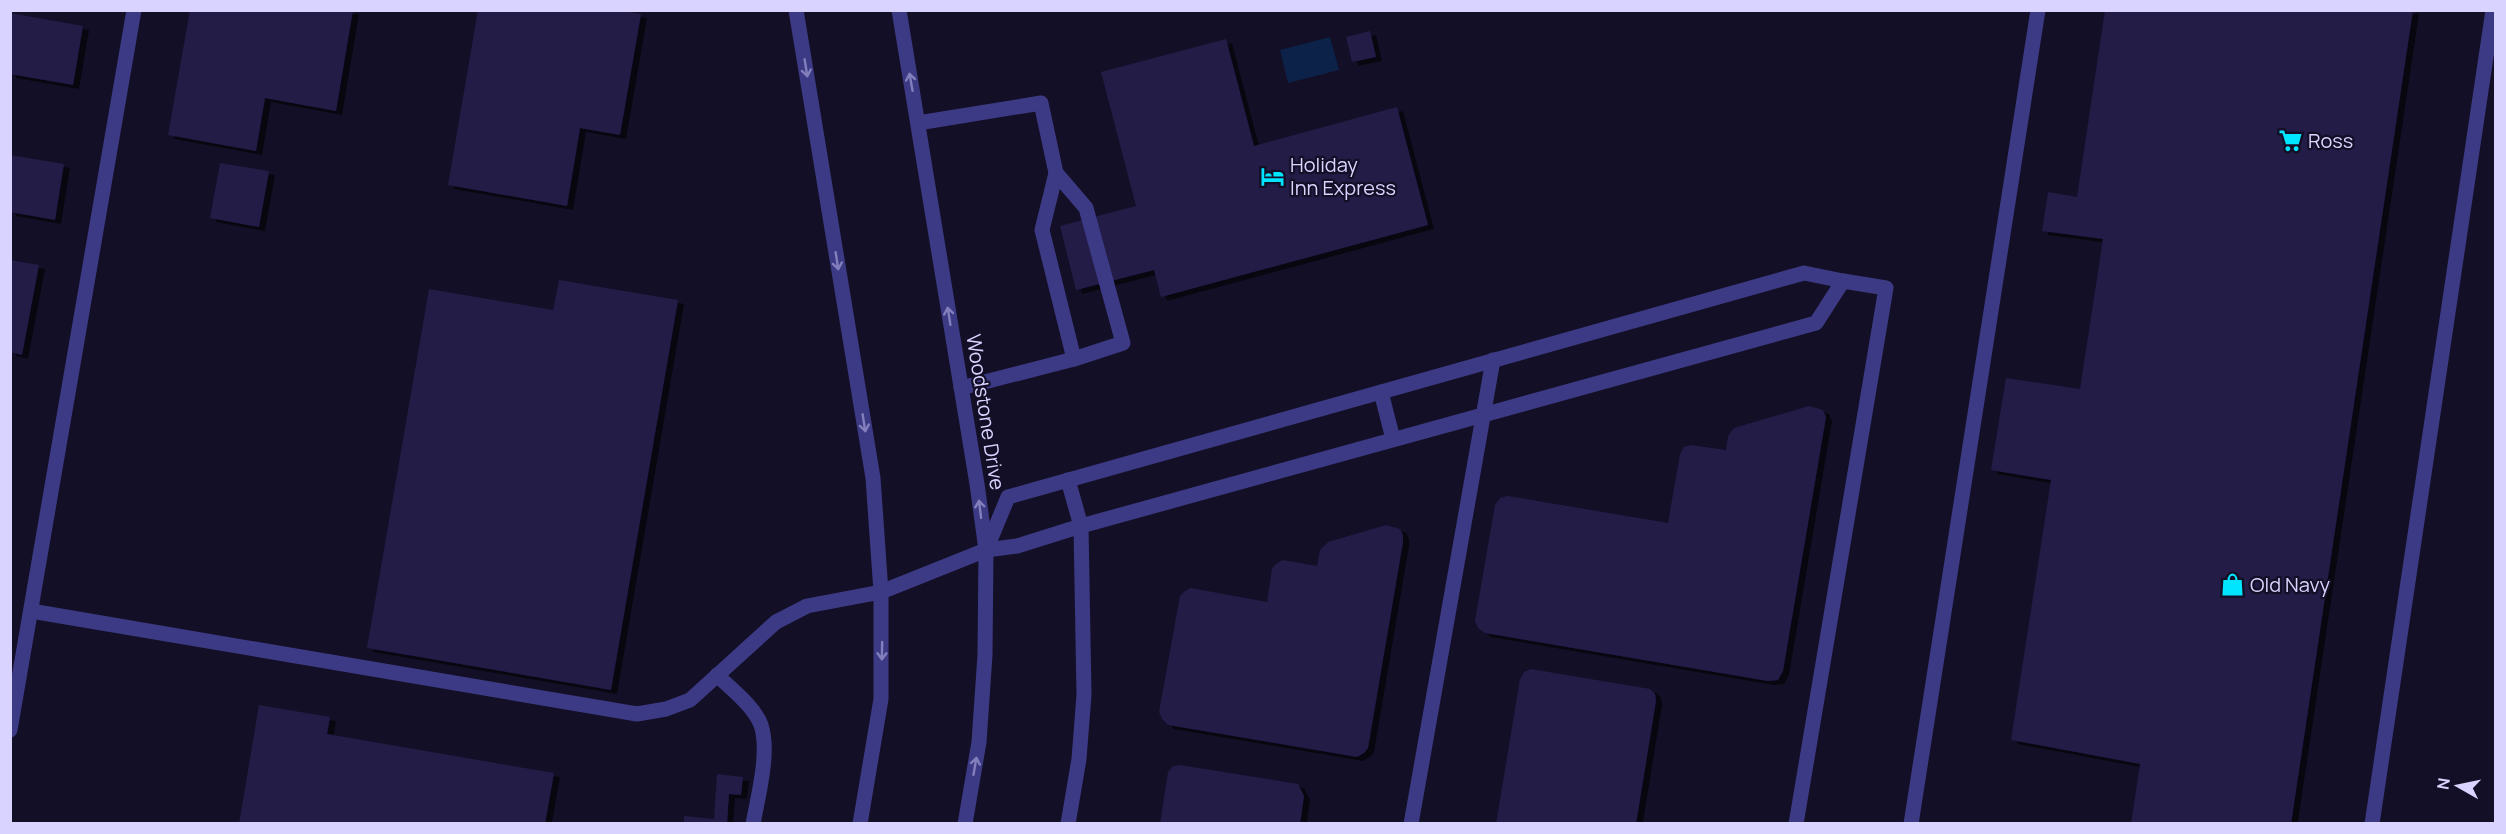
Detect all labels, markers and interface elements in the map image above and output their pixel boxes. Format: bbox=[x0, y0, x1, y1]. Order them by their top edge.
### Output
one-way arrow bbox=[800, 58, 811, 78]
one-way arrow bbox=[905, 73, 916, 93]
supermarket icon: Ross bbox=[2277, 127, 2303, 153]
place label: Ross bbox=[2308, 127, 2353, 154]
place label: Holiday Inn Express bbox=[1290, 151, 1396, 201]
hotel icon: Holiday Inn Express bbox=[1259, 163, 1285, 189]
one-way arrow bbox=[832, 250, 843, 270]
one-way arrow bbox=[944, 307, 955, 327]
street label: Woodstone Drive bbox=[960, 332, 1012, 492]
one-way arrow bbox=[859, 413, 870, 432]
one-way arrow bbox=[975, 499, 986, 519]
shop icon: Old Navy bbox=[2219, 571, 2245, 597]
place label: Old Navy bbox=[2250, 571, 2330, 598]
one-way arrow bbox=[876, 640, 887, 660]
one-way arrow bbox=[970, 756, 981, 776]
north arrow bbox=[2428, 756, 2488, 816]
text: N bbox=[2431, 776, 2455, 791]

